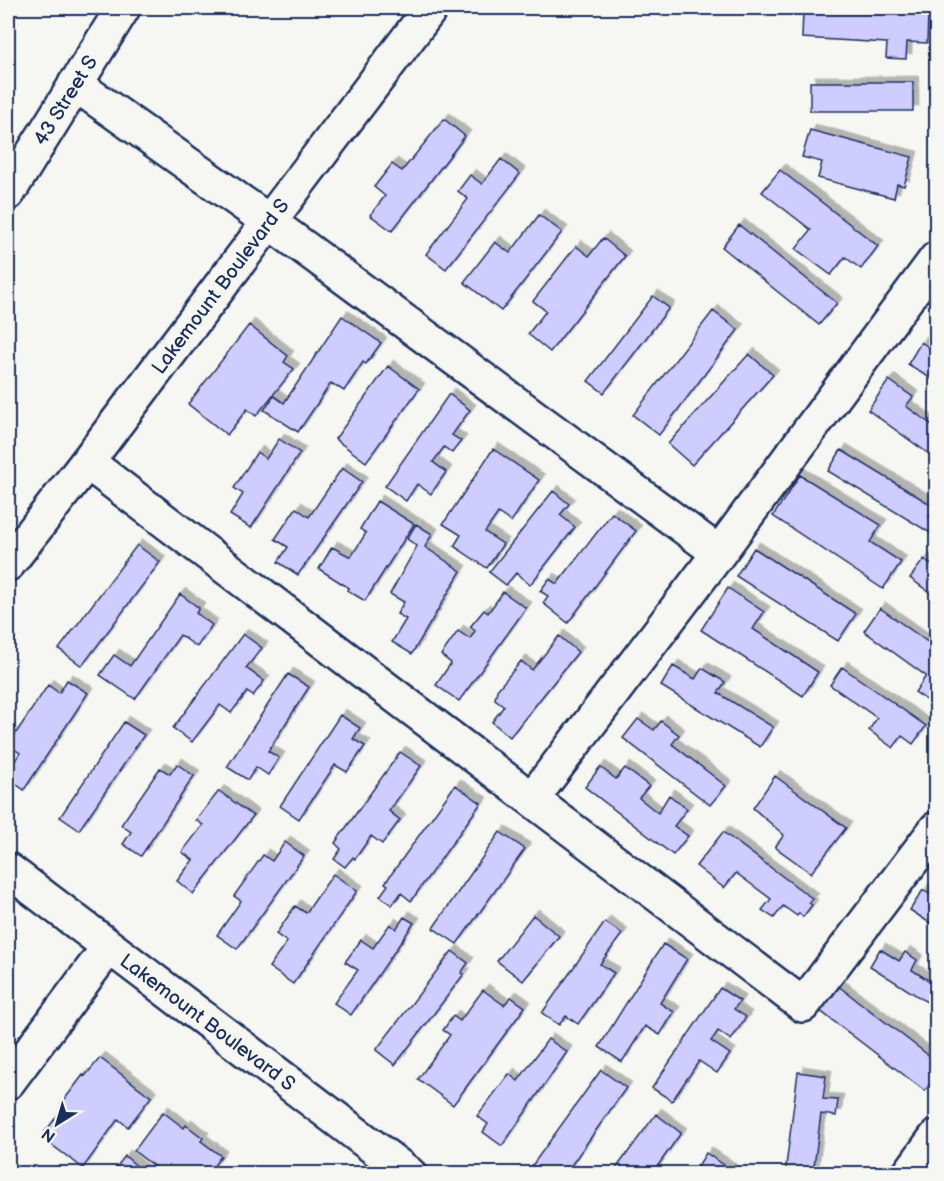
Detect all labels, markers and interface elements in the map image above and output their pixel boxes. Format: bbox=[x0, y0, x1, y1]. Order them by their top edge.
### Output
street label: 43 Street S bbox=[29, 51, 103, 150]
street label: Lakemount Boulevard S bbox=[147, 194, 295, 379]
street label: Lakemount Boulevard S bbox=[115, 949, 300, 1097]
north arrow bbox=[27, 1094, 87, 1154]
text: N bbox=[38, 1124, 59, 1146]

